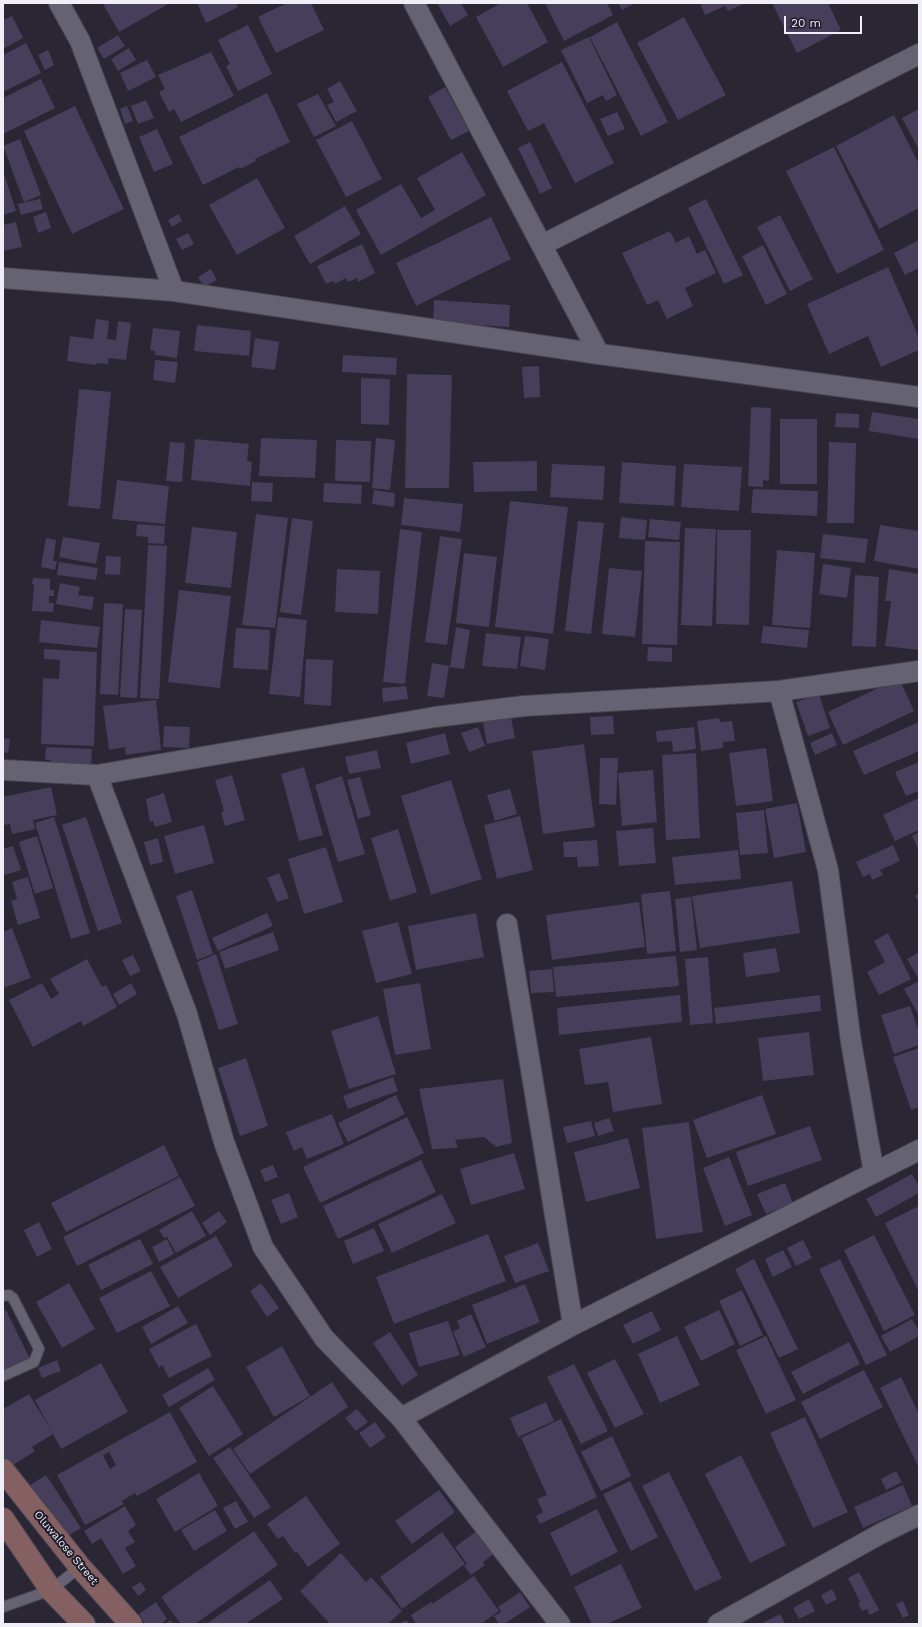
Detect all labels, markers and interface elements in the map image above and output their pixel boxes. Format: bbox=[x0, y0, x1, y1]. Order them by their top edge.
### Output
scale bar bbox=[786, 8, 864, 34]
text: 20 m bbox=[791, 16, 821, 30]
street label: Oluwalose Street bbox=[31, 1508, 101, 1588]

